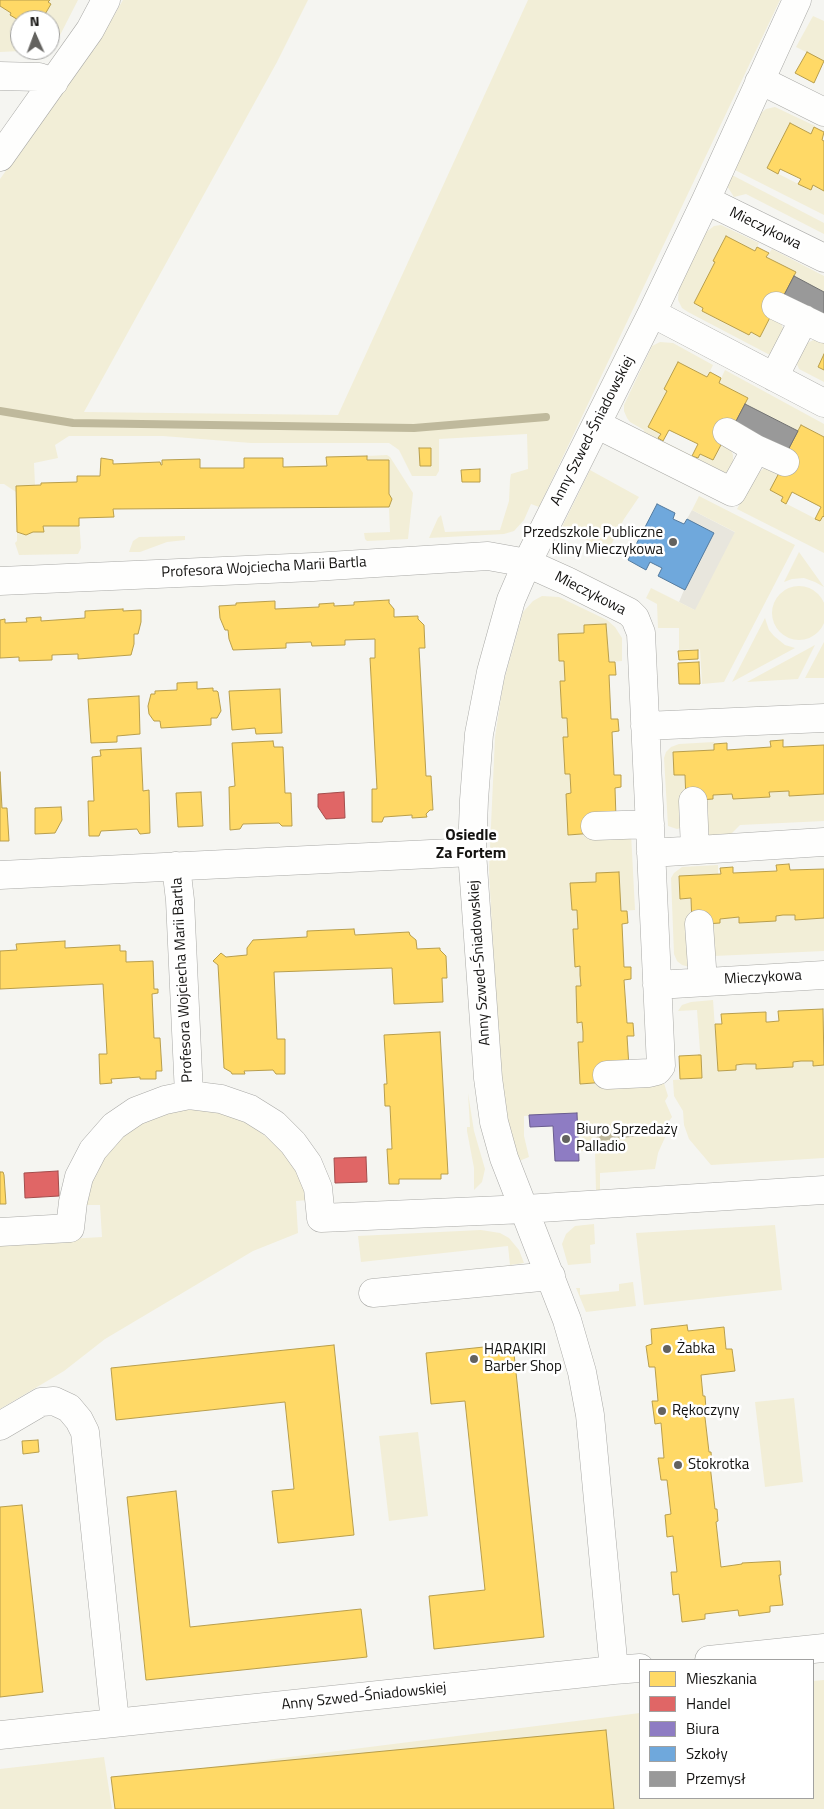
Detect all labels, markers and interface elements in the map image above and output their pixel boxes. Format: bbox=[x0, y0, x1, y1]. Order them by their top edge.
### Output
north arrow bbox=[10, 10, 60, 60]
text: N bbox=[29, 10, 40, 31]
street label: Mieczykowa bbox=[726, 204, 804, 254]
street label: Anny Szwed-Śniadowskiej bbox=[547, 353, 639, 509]
place label: Przedszkole Publiczne Kliny Mieczykowa bbox=[523, 524, 663, 559]
marker: Przedszkole Publiczne Kliny Mieczykowa bbox=[667, 536, 679, 548]
street label: Profesora Wojciecha Marii Bartla bbox=[161, 554, 367, 582]
street label: Mieczykowa bbox=[551, 568, 629, 620]
district label: Osiedle Za Fortem bbox=[436, 826, 506, 864]
street label: Profesora Wojciecha Marii Bartla bbox=[169, 877, 197, 1083]
street label: Anny Szwed-Śniadowskiej bbox=[465, 880, 495, 1046]
street label: Mieczykowa bbox=[724, 967, 802, 989]
place label: Biuro Sprzedaży Palladio bbox=[576, 1121, 678, 1156]
marker: Biuro Sprzedaży Palladio bbox=[560, 1133, 572, 1145]
place label: Żabka bbox=[677, 1340, 715, 1358]
place label: HARAKIRI Barber Shop bbox=[484, 1341, 562, 1376]
marker: Żabka bbox=[661, 1343, 673, 1355]
marker: HARAKIRI Barber Shop bbox=[468, 1353, 480, 1365]
place label: Rękoczyny bbox=[672, 1402, 739, 1420]
marker: Rękoczyny bbox=[656, 1405, 668, 1417]
place label: Stokrotka bbox=[688, 1456, 749, 1474]
marker: Stokrotka bbox=[672, 1459, 684, 1471]
legend bbox=[639, 1659, 814, 1799]
text: Mieszkania bbox=[686, 1667, 757, 1690]
street label: Anny Szwed-Śniadowskiej bbox=[281, 1679, 447, 1715]
text: Handel bbox=[686, 1692, 731, 1715]
text: Biura bbox=[686, 1717, 719, 1740]
text: Szkoły bbox=[686, 1742, 728, 1765]
text: Przemysł bbox=[686, 1767, 746, 1790]

